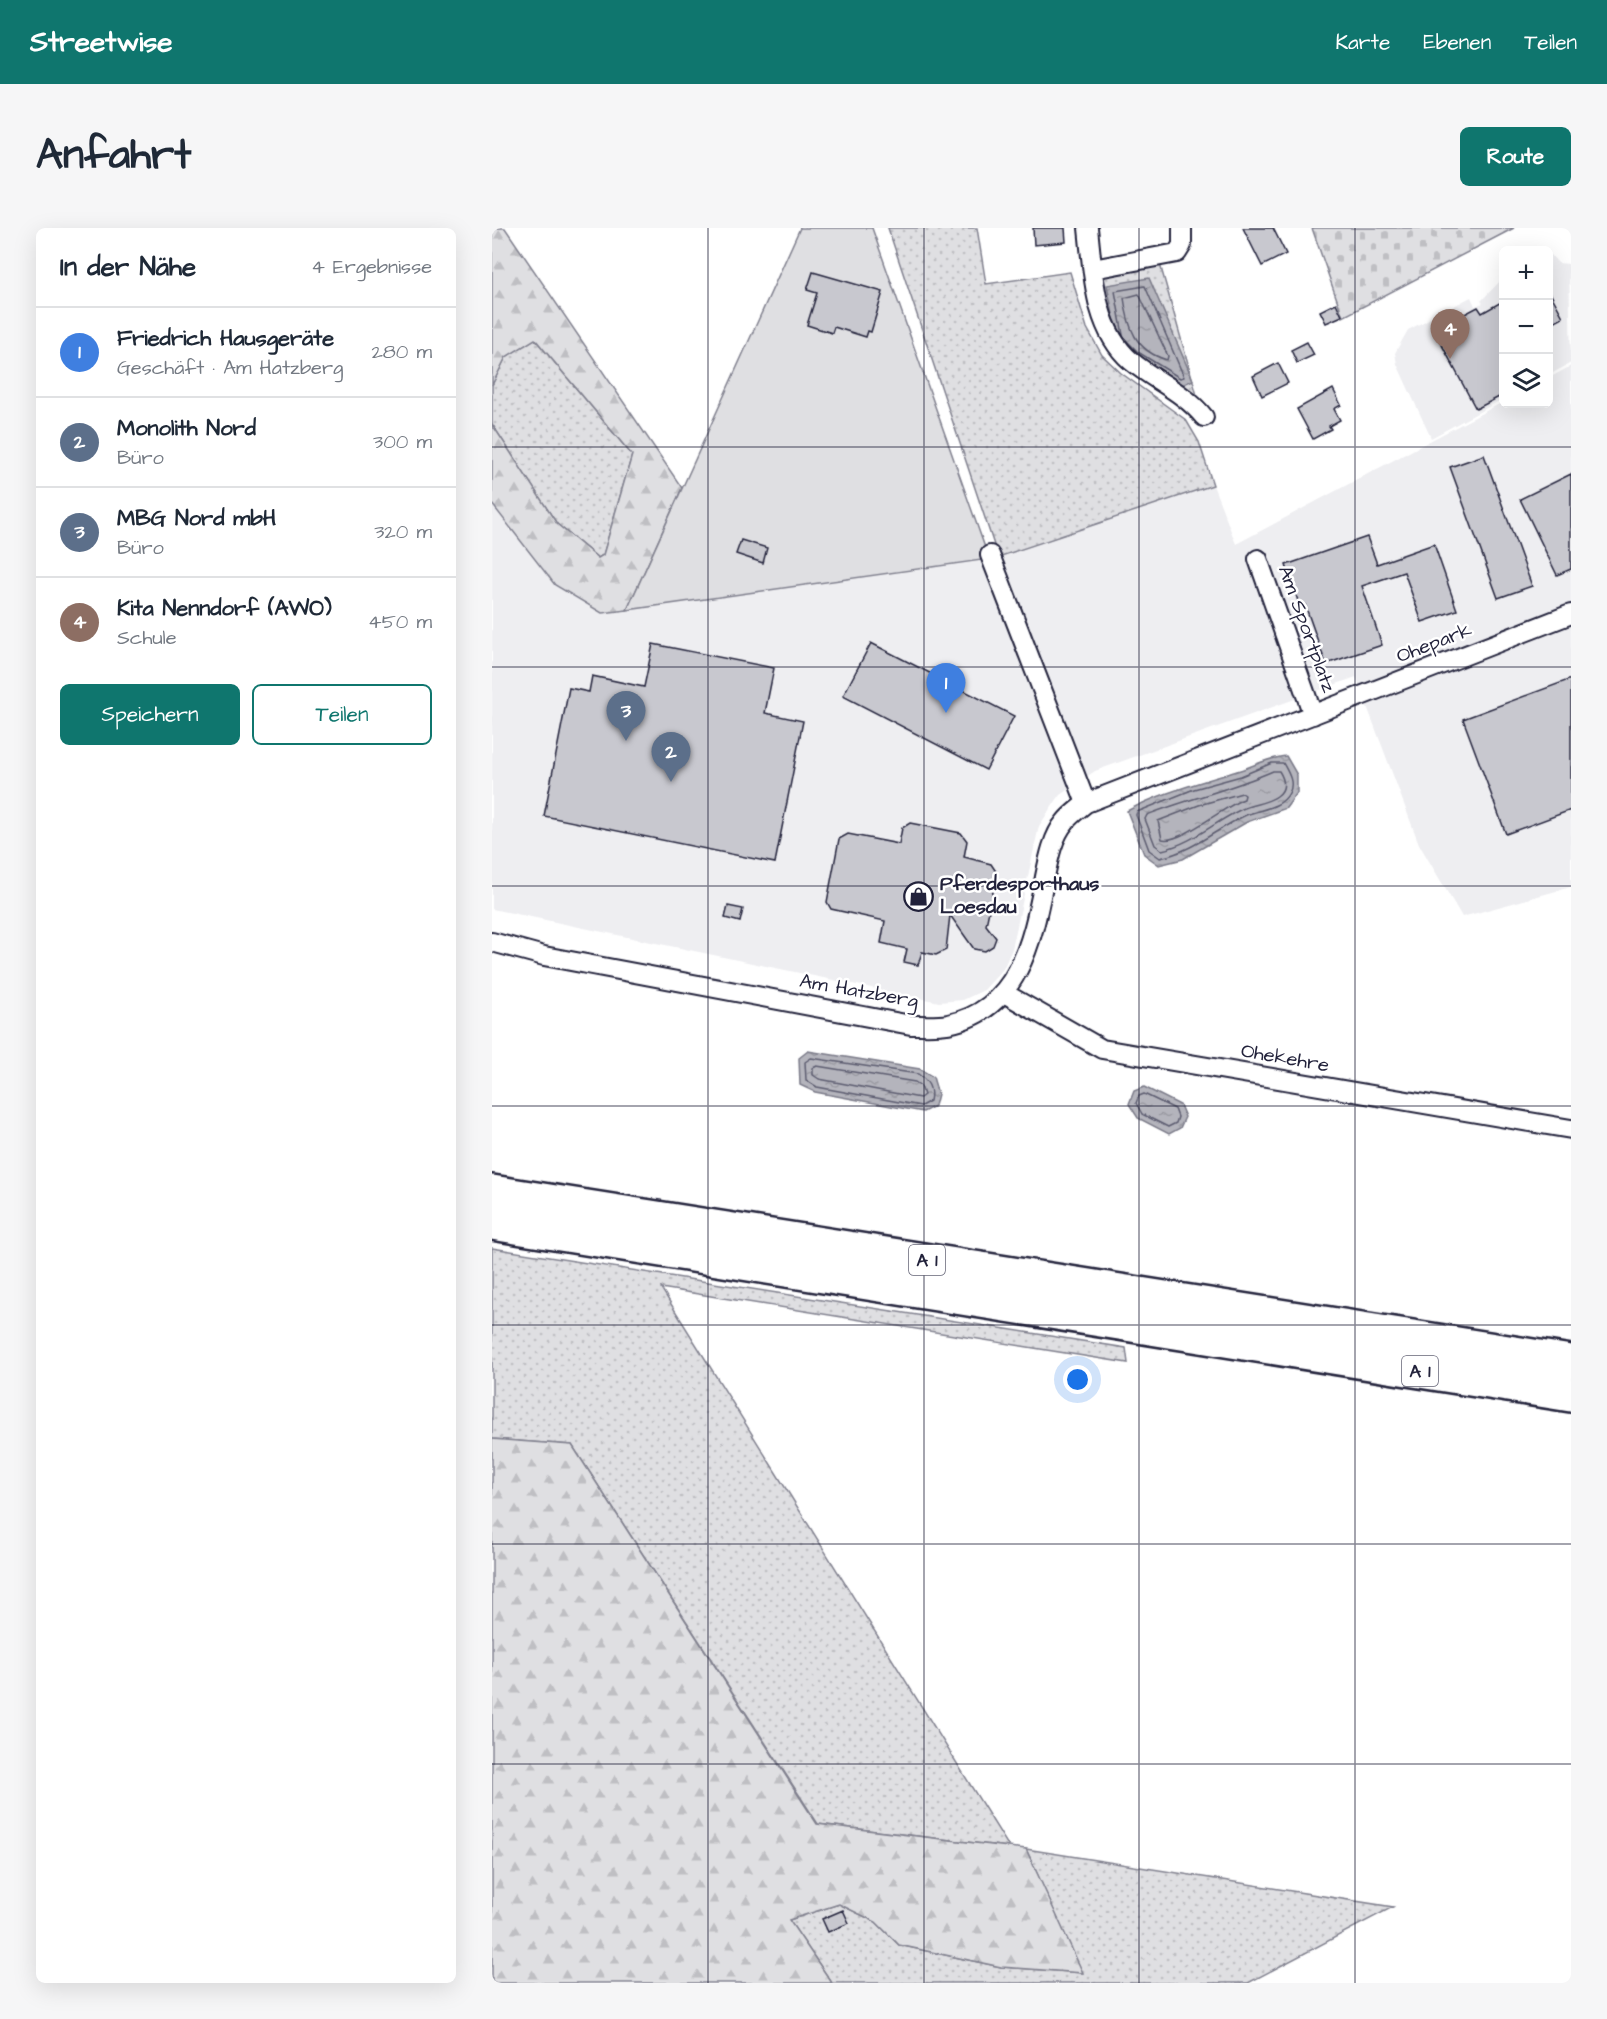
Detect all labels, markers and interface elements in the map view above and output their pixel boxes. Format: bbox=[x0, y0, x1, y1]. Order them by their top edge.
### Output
text: Streetwise bbox=[30, 23, 172, 62]
text: Karte bbox=[1335, 28, 1390, 57]
text: Ebenen bbox=[1423, 28, 1491, 57]
text: Teilen bbox=[1524, 28, 1577, 57]
text: Anfahrt bbox=[36, 127, 191, 185]
button: Route bbox=[1460, 127, 1571, 186]
map controls bbox=[1499, 246, 1553, 408]
button: + bbox=[1499, 246, 1553, 300]
text: In der Nähe bbox=[60, 249, 196, 285]
text: 4 Ergebnisse bbox=[311, 253, 432, 281]
button: − bbox=[1499, 300, 1553, 354]
pin: 4 bbox=[1430, 310, 1470, 359]
text: Friedrich Hausgeräte bbox=[117, 323, 334, 354]
text: 1 bbox=[78, 338, 81, 366]
text: 280 m bbox=[371, 338, 432, 366]
text: Geschäft · Am Hatzberg bbox=[117, 354, 343, 382]
button: layers bbox=[1499, 354, 1553, 408]
text: Monolith Nord bbox=[117, 413, 256, 444]
text: 2 bbox=[74, 428, 85, 456]
text: 300 m bbox=[373, 428, 432, 456]
text: Büro bbox=[117, 444, 164, 472]
text: MBG Nord mbH bbox=[117, 503, 276, 534]
text: 3 bbox=[74, 518, 85, 546]
text: 320 m bbox=[374, 518, 432, 546]
text: Büro bbox=[117, 534, 164, 562]
street label: Am Sportplatz bbox=[1271, 562, 1343, 696]
text: Kita Nenndorf (AWO) bbox=[117, 593, 332, 624]
text: 4 bbox=[73, 608, 86, 636]
text: 450 m bbox=[368, 608, 432, 636]
street label: Ohepark bbox=[1392, 616, 1476, 670]
text: Schule bbox=[117, 624, 177, 652]
pin: 1 bbox=[926, 664, 966, 713]
button: Speichern bbox=[60, 684, 240, 745]
button: Teilen bbox=[252, 684, 432, 745]
pin: 3 bbox=[606, 692, 646, 741]
pin: 2 bbox=[652, 732, 690, 782]
place label: Pferdesporthaus Loesdau bbox=[940, 870, 1099, 921]
shop icon: Pferdesporthaus Loesdau bbox=[903, 880, 935, 912]
street label: Am Hatzberg bbox=[797, 967, 921, 1016]
street label: Ohekehre bbox=[1239, 1036, 1331, 1080]
road number: A 1 bbox=[909, 1245, 945, 1275]
road number: A 1 bbox=[1402, 1356, 1438, 1386]
your location bbox=[1063, 1365, 1092, 1394]

